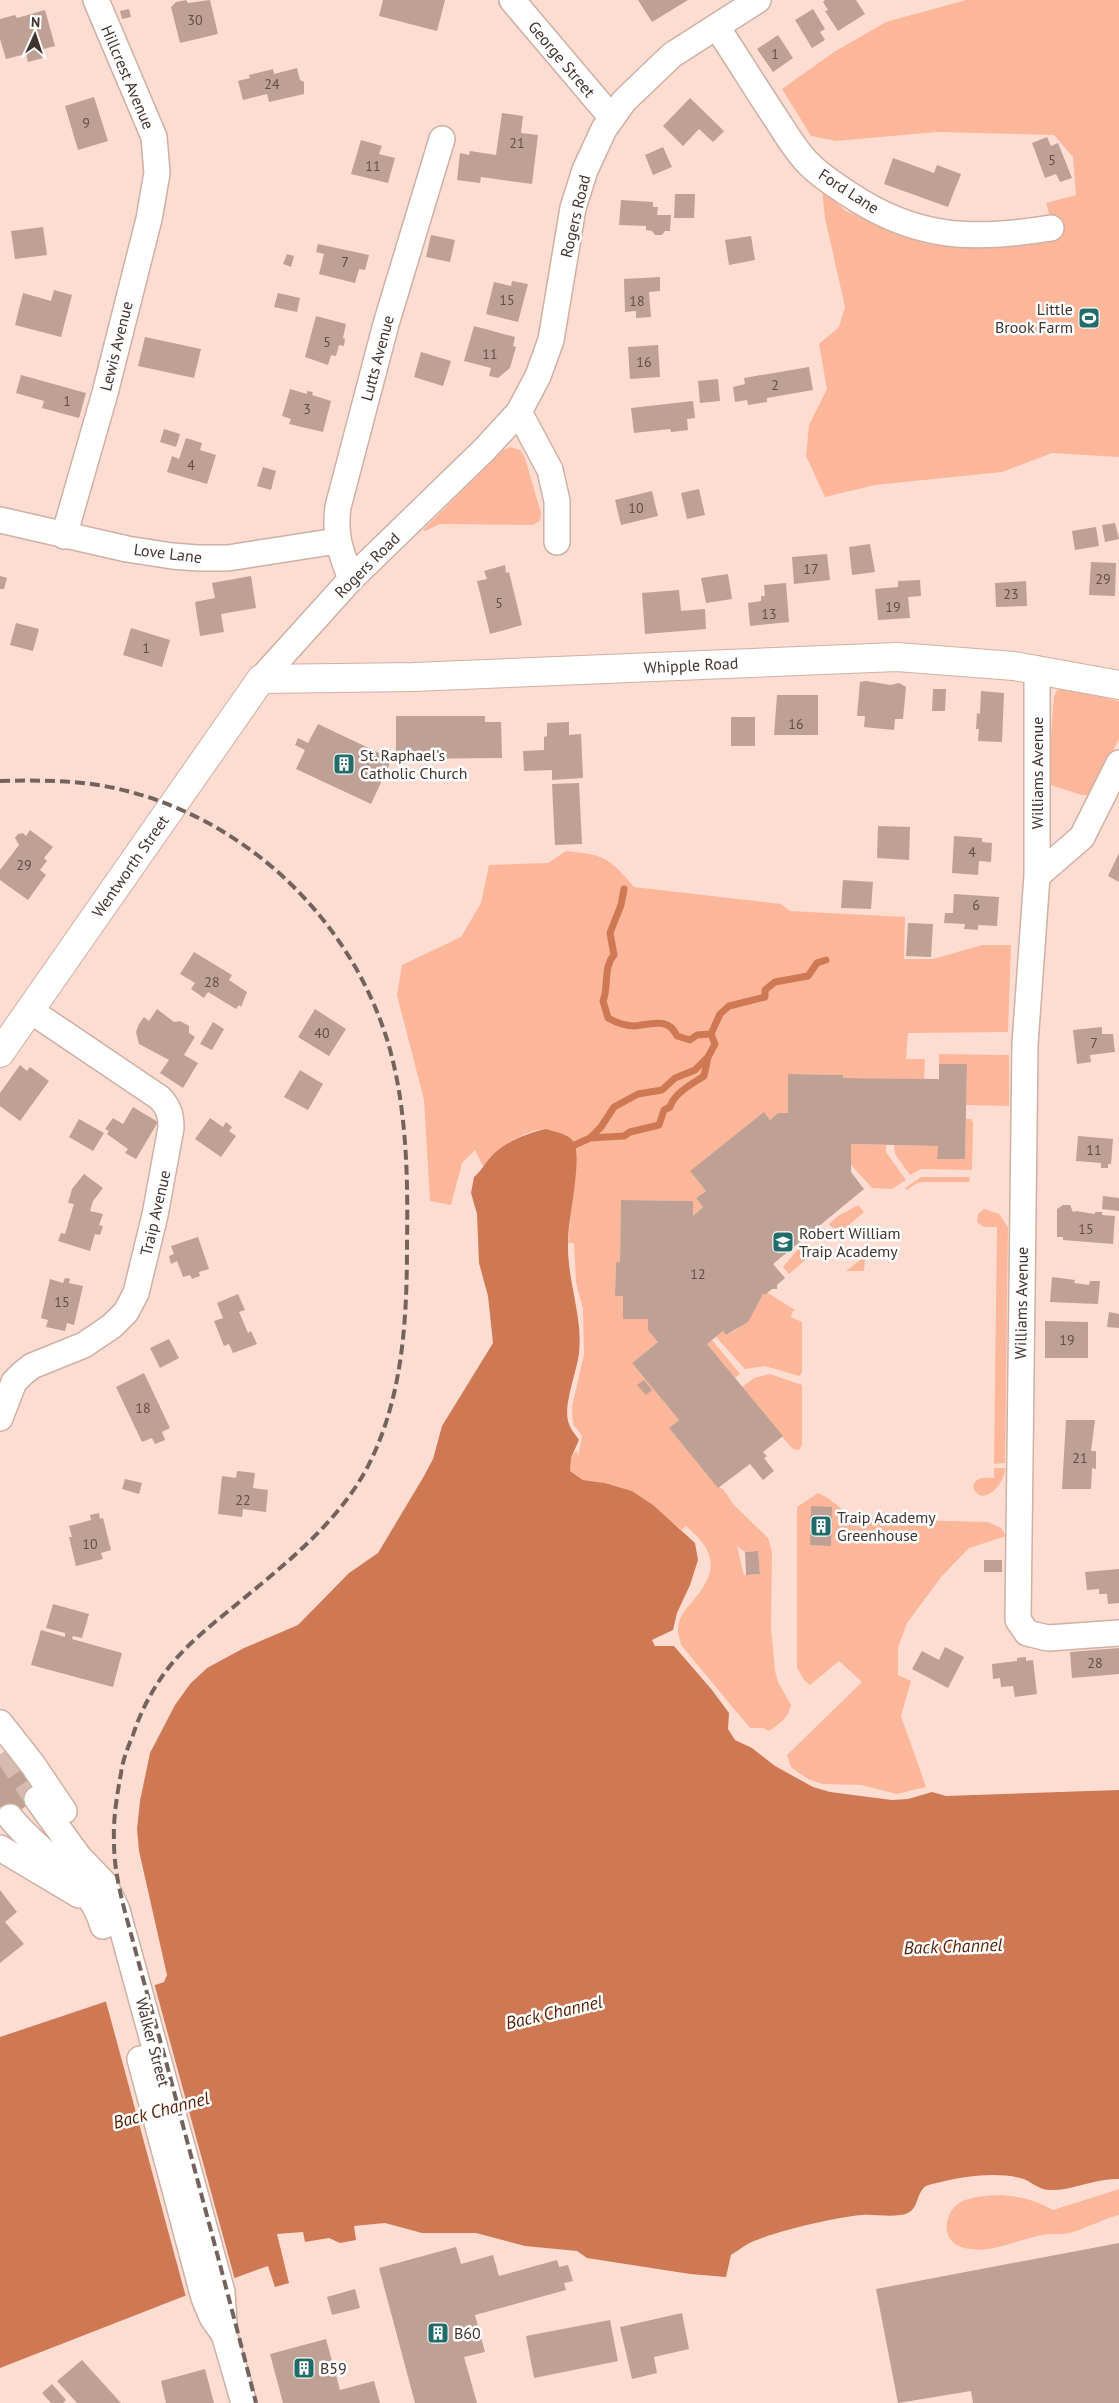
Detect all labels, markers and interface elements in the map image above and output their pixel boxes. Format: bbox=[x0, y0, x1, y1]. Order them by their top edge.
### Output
north arrow bbox=[10, 10, 60, 60]
house number: 30 bbox=[187, 11, 203, 29]
text: N bbox=[31, 13, 41, 31]
street label: George Street bbox=[524, 17, 600, 102]
street label: Hillcrest Avenue bbox=[97, 22, 159, 132]
house number: 1 bbox=[771, 45, 779, 63]
house number: 24 bbox=[264, 75, 280, 93]
house number: 9 bbox=[82, 114, 90, 132]
house number: 21 bbox=[509, 134, 525, 152]
house number: 5 bbox=[1048, 151, 1056, 169]
house number: 11 bbox=[365, 157, 381, 175]
street label: Ford Lane bbox=[815, 164, 883, 218]
street label: Rogers Road bbox=[556, 173, 594, 259]
house number: 7 bbox=[341, 253, 349, 271]
house number: 15 bbox=[499, 291, 515, 309]
house number: 18 bbox=[629, 292, 645, 310]
street label: Lewis Avenue bbox=[95, 299, 137, 393]
place label: Little Brook Farm bbox=[995, 299, 1073, 337]
sports icon: Little Brook Farm bbox=[1077, 306, 1101, 330]
street label: Lutts Avenue bbox=[356, 313, 398, 403]
house number: 5 bbox=[323, 333, 331, 351]
house number: 11 bbox=[482, 345, 498, 363]
house number: 16 bbox=[636, 353, 652, 371]
house number: 2 bbox=[771, 376, 779, 394]
house number: 1 bbox=[63, 392, 71, 410]
house number: 3 bbox=[303, 400, 311, 418]
house number: 4 bbox=[187, 456, 195, 474]
house number: 10 bbox=[628, 499, 644, 517]
street label: Rogers Road bbox=[330, 528, 404, 602]
street label: Love Lane bbox=[133, 539, 203, 567]
house number: 17 bbox=[803, 560, 819, 578]
house number: 29 bbox=[1095, 570, 1111, 588]
house number: 23 bbox=[1003, 585, 1019, 603]
house number: 5 bbox=[495, 594, 503, 612]
house number: 19 bbox=[885, 598, 901, 616]
house number: 13 bbox=[761, 605, 777, 623]
house number: 1 bbox=[142, 639, 150, 657]
street label: Whipple Road bbox=[643, 653, 739, 677]
house number: 16 bbox=[788, 715, 804, 733]
street label: Williams Avenue bbox=[1027, 717, 1047, 829]
place label: St. Raphael's Catholic Church bbox=[360, 745, 468, 783]
building icon: St. Raphael's Catholic Church bbox=[332, 752, 356, 776]
street label: Wentworth Street bbox=[87, 811, 173, 921]
house number: 4 bbox=[968, 843, 976, 861]
house number: 29 bbox=[16, 856, 32, 874]
house number: 6 bbox=[972, 896, 980, 914]
house number: 28 bbox=[204, 973, 220, 991]
house number: 40 bbox=[314, 1024, 330, 1042]
house number: 7 bbox=[1090, 1034, 1098, 1052]
house number: 11 bbox=[1086, 1141, 1102, 1159]
street label: Traip Avenue bbox=[135, 1168, 175, 1258]
house number: 15 bbox=[1078, 1220, 1094, 1238]
place label: Robert William Traip Academy bbox=[799, 1223, 901, 1261]
school or university icon: Robert William Traip Academy bbox=[771, 1230, 795, 1254]
street label: Williams Avenue bbox=[1010, 1247, 1032, 1359]
house number: 12 bbox=[690, 1265, 706, 1283]
house number: 15 bbox=[54, 1293, 70, 1311]
house number: 19 bbox=[1059, 1331, 1075, 1349]
house number: 18 bbox=[135, 1399, 151, 1417]
house number: 21 bbox=[1072, 1449, 1088, 1467]
house number: 22 bbox=[235, 1491, 251, 1509]
place label: Traip Academy Greenhouse bbox=[837, 1507, 936, 1545]
building icon: Traip Academy Greenhouse bbox=[809, 1514, 833, 1538]
house number: 10 bbox=[82, 1535, 98, 1553]
house number: 28 bbox=[1087, 1654, 1103, 1672]
water label: Back Channel bbox=[903, 1933, 1003, 1959]
water label: Back Channel bbox=[503, 1990, 605, 2034]
street label: Walker Street bbox=[132, 1995, 175, 2089]
water label: Back Channel bbox=[110, 2086, 212, 2134]
building icon: B60 bbox=[426, 2321, 450, 2345]
place label: B60 bbox=[454, 2323, 481, 2343]
building icon: B59 bbox=[292, 2356, 316, 2380]
place label: B59 bbox=[320, 2358, 347, 2378]

